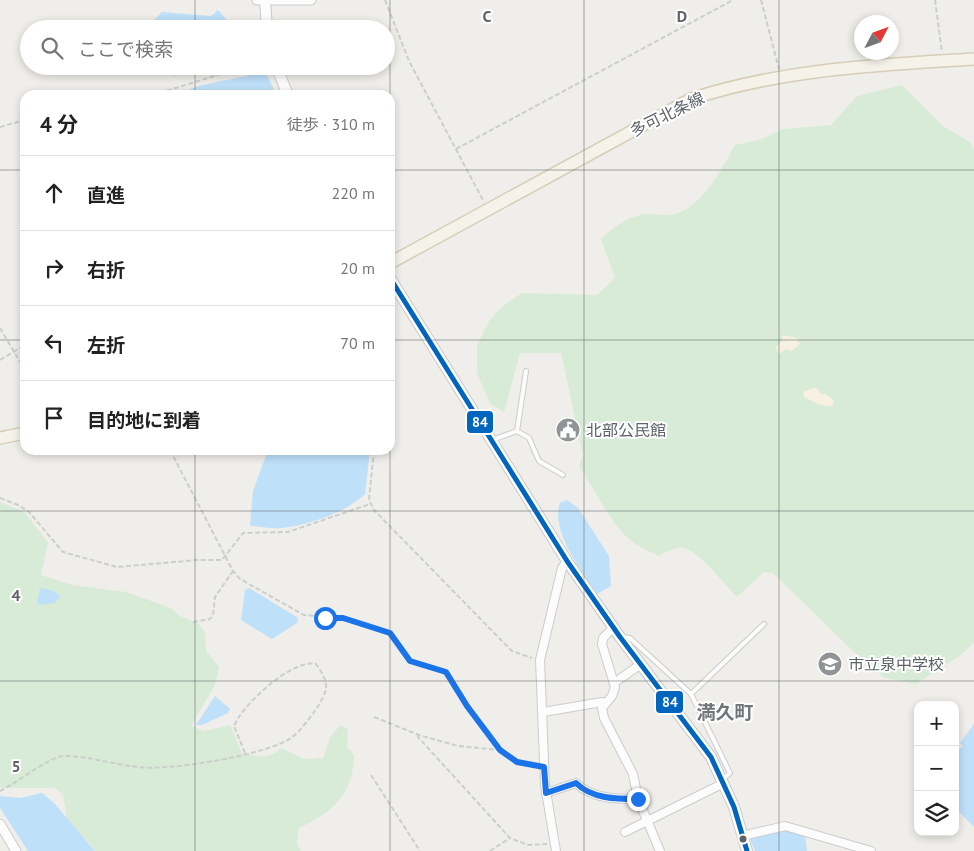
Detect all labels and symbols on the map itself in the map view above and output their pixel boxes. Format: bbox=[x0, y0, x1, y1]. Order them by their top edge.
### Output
text: C bbox=[483, 6, 492, 26]
text: D bbox=[677, 6, 687, 26]
north arrow bbox=[854, 15, 899, 60]
street label: 多可北条線 bbox=[627, 87, 707, 141]
line badge: 84 bbox=[466, 410, 494, 434]
text: 84 bbox=[472, 413, 488, 431]
public building icon: 北部公民館 bbox=[555, 417, 581, 443]
place label: 北部公民館 bbox=[586, 420, 666, 440]
text: 4 bbox=[11, 585, 21, 605]
route start bbox=[314, 607, 337, 630]
school or university icon: 市立泉中学校 bbox=[817, 651, 843, 677]
place label: 市立泉中学校 bbox=[848, 654, 944, 674]
line badge: 84 bbox=[655, 690, 684, 714]
text: 84 bbox=[662, 693, 678, 711]
district label: 満久町 bbox=[696, 700, 754, 724]
text: 5 bbox=[11, 756, 21, 776]
route end bbox=[627, 788, 650, 811]
unlabelled marker bbox=[738, 834, 748, 844]

